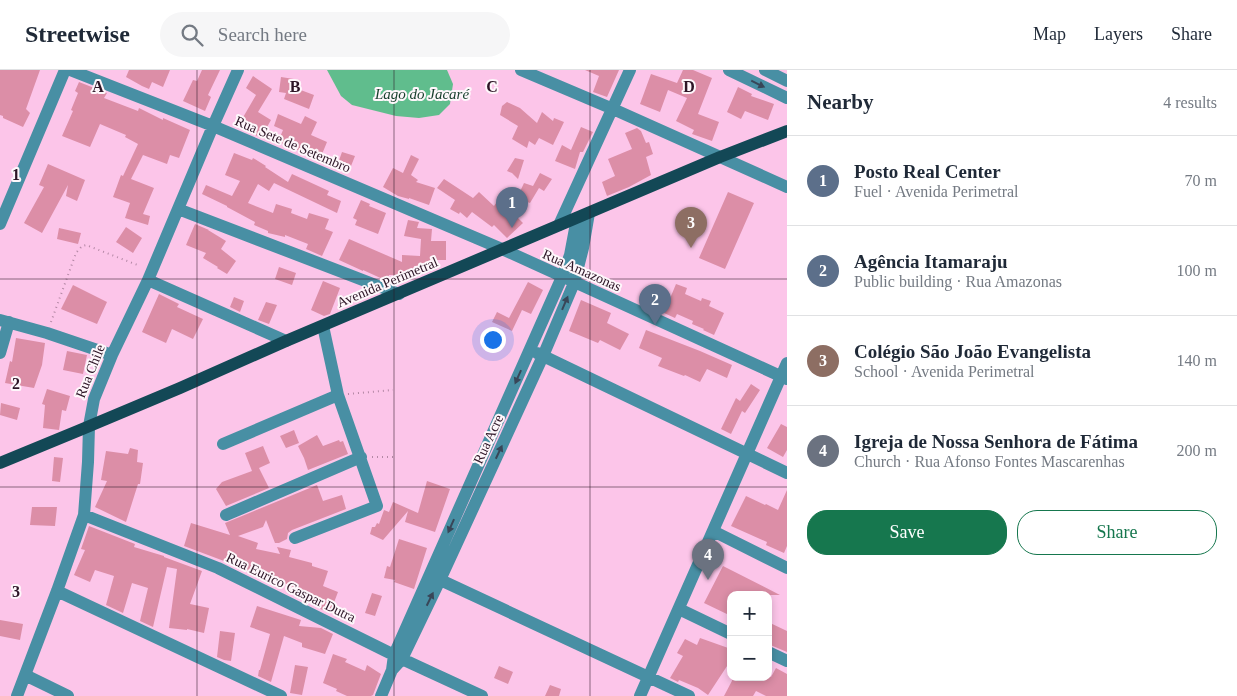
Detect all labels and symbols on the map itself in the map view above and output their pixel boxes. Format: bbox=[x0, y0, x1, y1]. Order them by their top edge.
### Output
text: A bbox=[92, 78, 104, 95]
text: B bbox=[290, 78, 301, 95]
text: C bbox=[486, 78, 498, 95]
text: D bbox=[683, 78, 695, 95]
one-way arrow bbox=[751, 80, 765, 88]
water label: Lago do Jacaré bbox=[374, 86, 470, 102]
street label: Rua Sete de Setembro bbox=[233, 113, 353, 176]
text: 1 bbox=[12, 166, 20, 183]
pin: 1 bbox=[496, 187, 528, 228]
pin: 3 bbox=[675, 207, 707, 248]
street label: Rua Amazonas bbox=[540, 246, 623, 294]
street label: Avenida Perimetral bbox=[334, 254, 440, 311]
pin: 2 bbox=[639, 284, 671, 325]
one-way arrow bbox=[562, 296, 570, 311]
your location bbox=[480, 327, 506, 353]
street label: Rua Chile bbox=[73, 342, 108, 400]
one-way arrow bbox=[513, 370, 521, 384]
text: 2 bbox=[12, 375, 20, 392]
street label: Rua Acre bbox=[471, 412, 506, 466]
one-way arrow bbox=[495, 445, 503, 459]
one-way arrow bbox=[447, 519, 455, 533]
pin: 4 bbox=[692, 539, 724, 580]
street label: Rua Eurico Gaspar Dutra bbox=[224, 550, 359, 626]
text: 3 bbox=[12, 583, 20, 600]
one-way arrow bbox=[426, 592, 434, 606]

